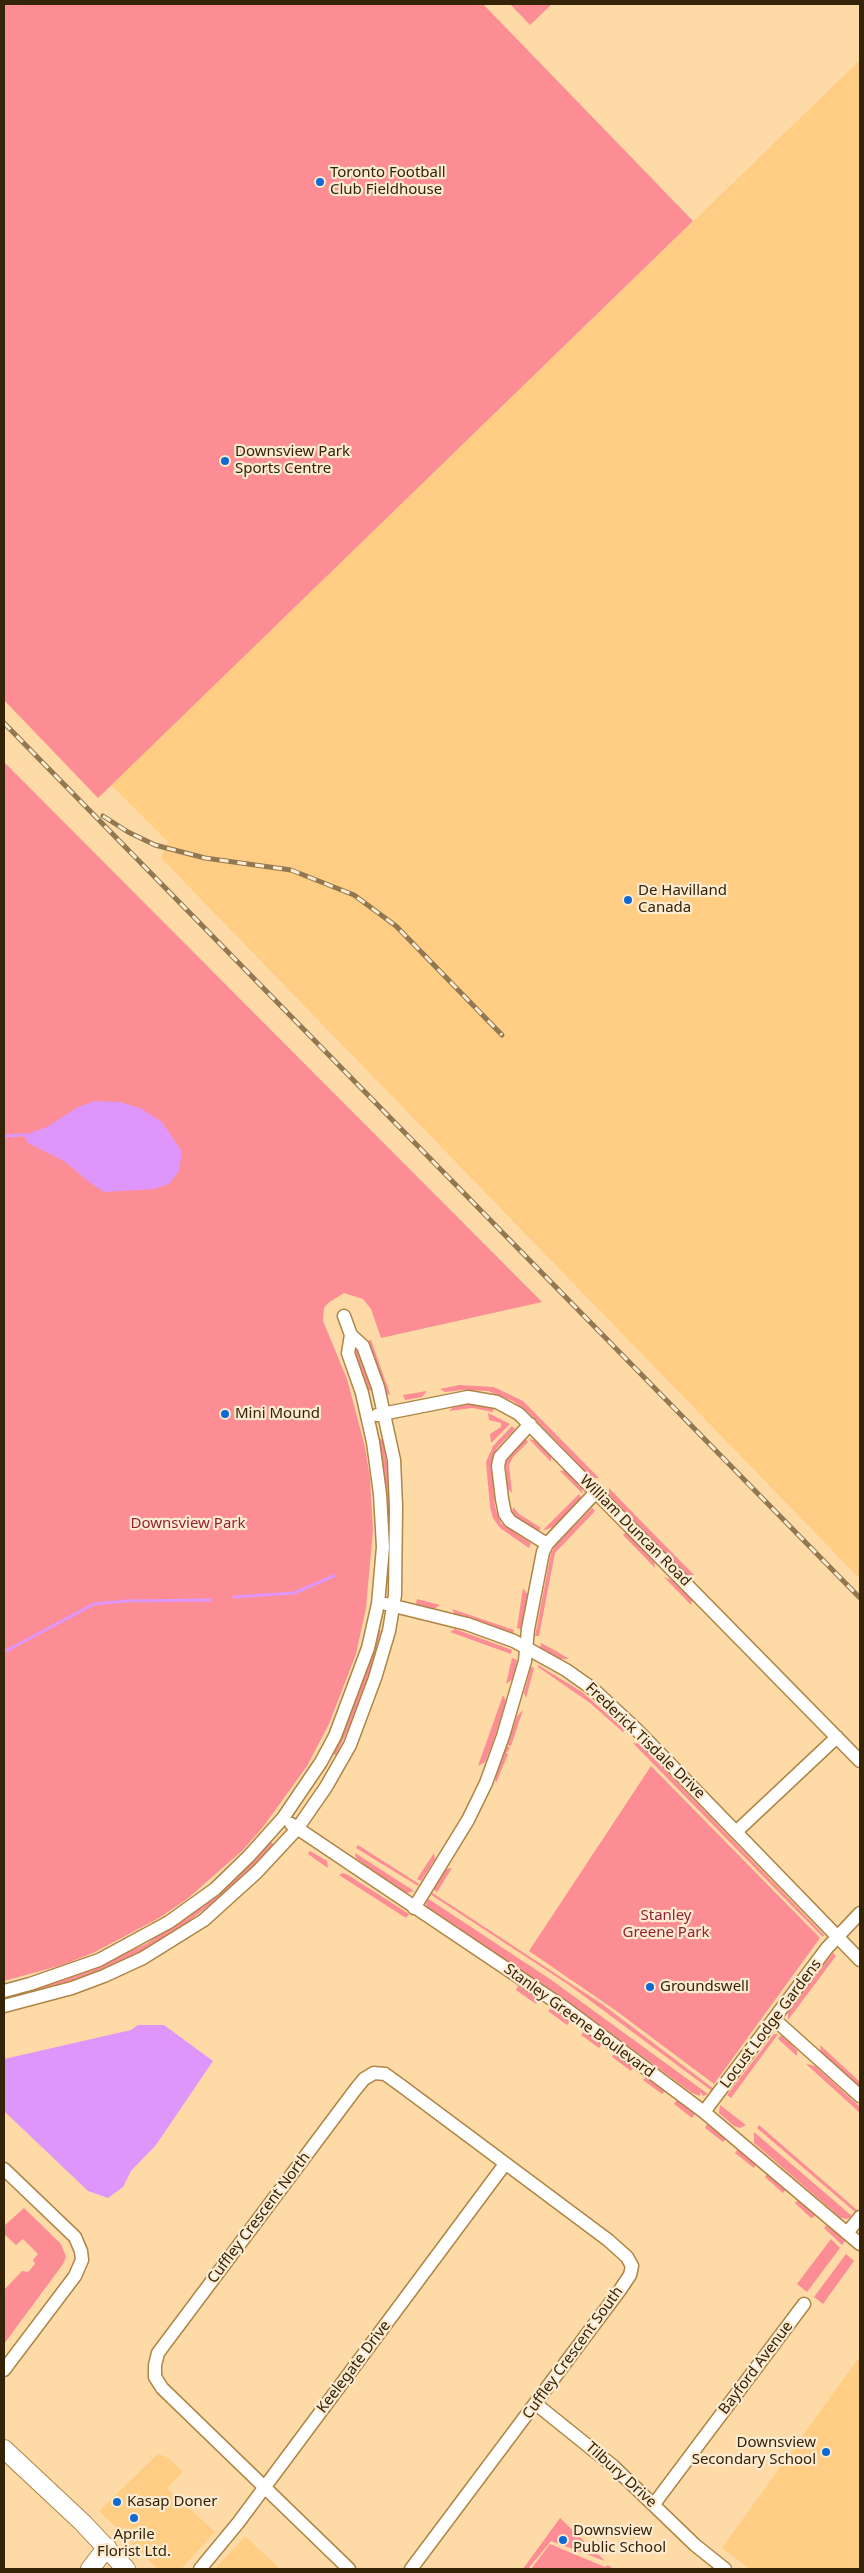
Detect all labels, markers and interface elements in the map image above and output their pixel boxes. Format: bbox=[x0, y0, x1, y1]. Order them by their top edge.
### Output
place label: Toronto Football Club Fieldhouse bbox=[330, 164, 446, 199]
marker: Toronto Football Club Fieldhouse bbox=[314, 176, 326, 188]
place label: Downsview Park Sports Centre bbox=[235, 443, 350, 478]
marker: Downsview Park Sports Centre bbox=[219, 455, 231, 467]
place label: De Havilland Canada bbox=[638, 882, 727, 917]
marker: De Havilland Canada bbox=[622, 894, 634, 906]
place label: Mini Mound bbox=[235, 1405, 320, 1423]
marker: Mini Mound bbox=[219, 1408, 231, 1420]
street label: William Duncan Road bbox=[576, 1472, 694, 1590]
park label: Downsview Park bbox=[130, 1515, 246, 1533]
street label: Frederick Tisdale Drive bbox=[581, 1679, 709, 1803]
park label: Stanley Greene Park bbox=[622, 1907, 710, 1942]
street label: Locust Lodge Gardens bbox=[717, 1956, 825, 2092]
street label: Stanley Greene Boulevard bbox=[500, 1960, 658, 2082]
place label: Groundswell bbox=[660, 1978, 749, 1996]
marker: Groundswell bbox=[644, 1981, 656, 1993]
street label: Cuffley Crescent North bbox=[204, 2149, 314, 2287]
street label: Cuffley Crescent South bbox=[519, 2283, 627, 2423]
street label: Keelegate Drive bbox=[313, 2317, 395, 2417]
street label: Bayford Avenue bbox=[715, 2318, 797, 2418]
place label: Downsview Secondary School bbox=[692, 2434, 816, 2469]
street label: Tilbury Drive bbox=[582, 2438, 660, 2512]
marker: Downsview Secondary School bbox=[820, 2446, 832, 2458]
place label: Kasap Doner bbox=[127, 2493, 217, 2511]
marker: Kasap Doner bbox=[111, 2496, 123, 2508]
marker: Aprile Florist Ltd. bbox=[128, 2512, 140, 2524]
place label: Downsview Public School bbox=[573, 2522, 666, 2557]
place label: Aprile Florist Ltd. bbox=[97, 2526, 171, 2561]
marker: Downsview Public School bbox=[557, 2534, 569, 2546]

